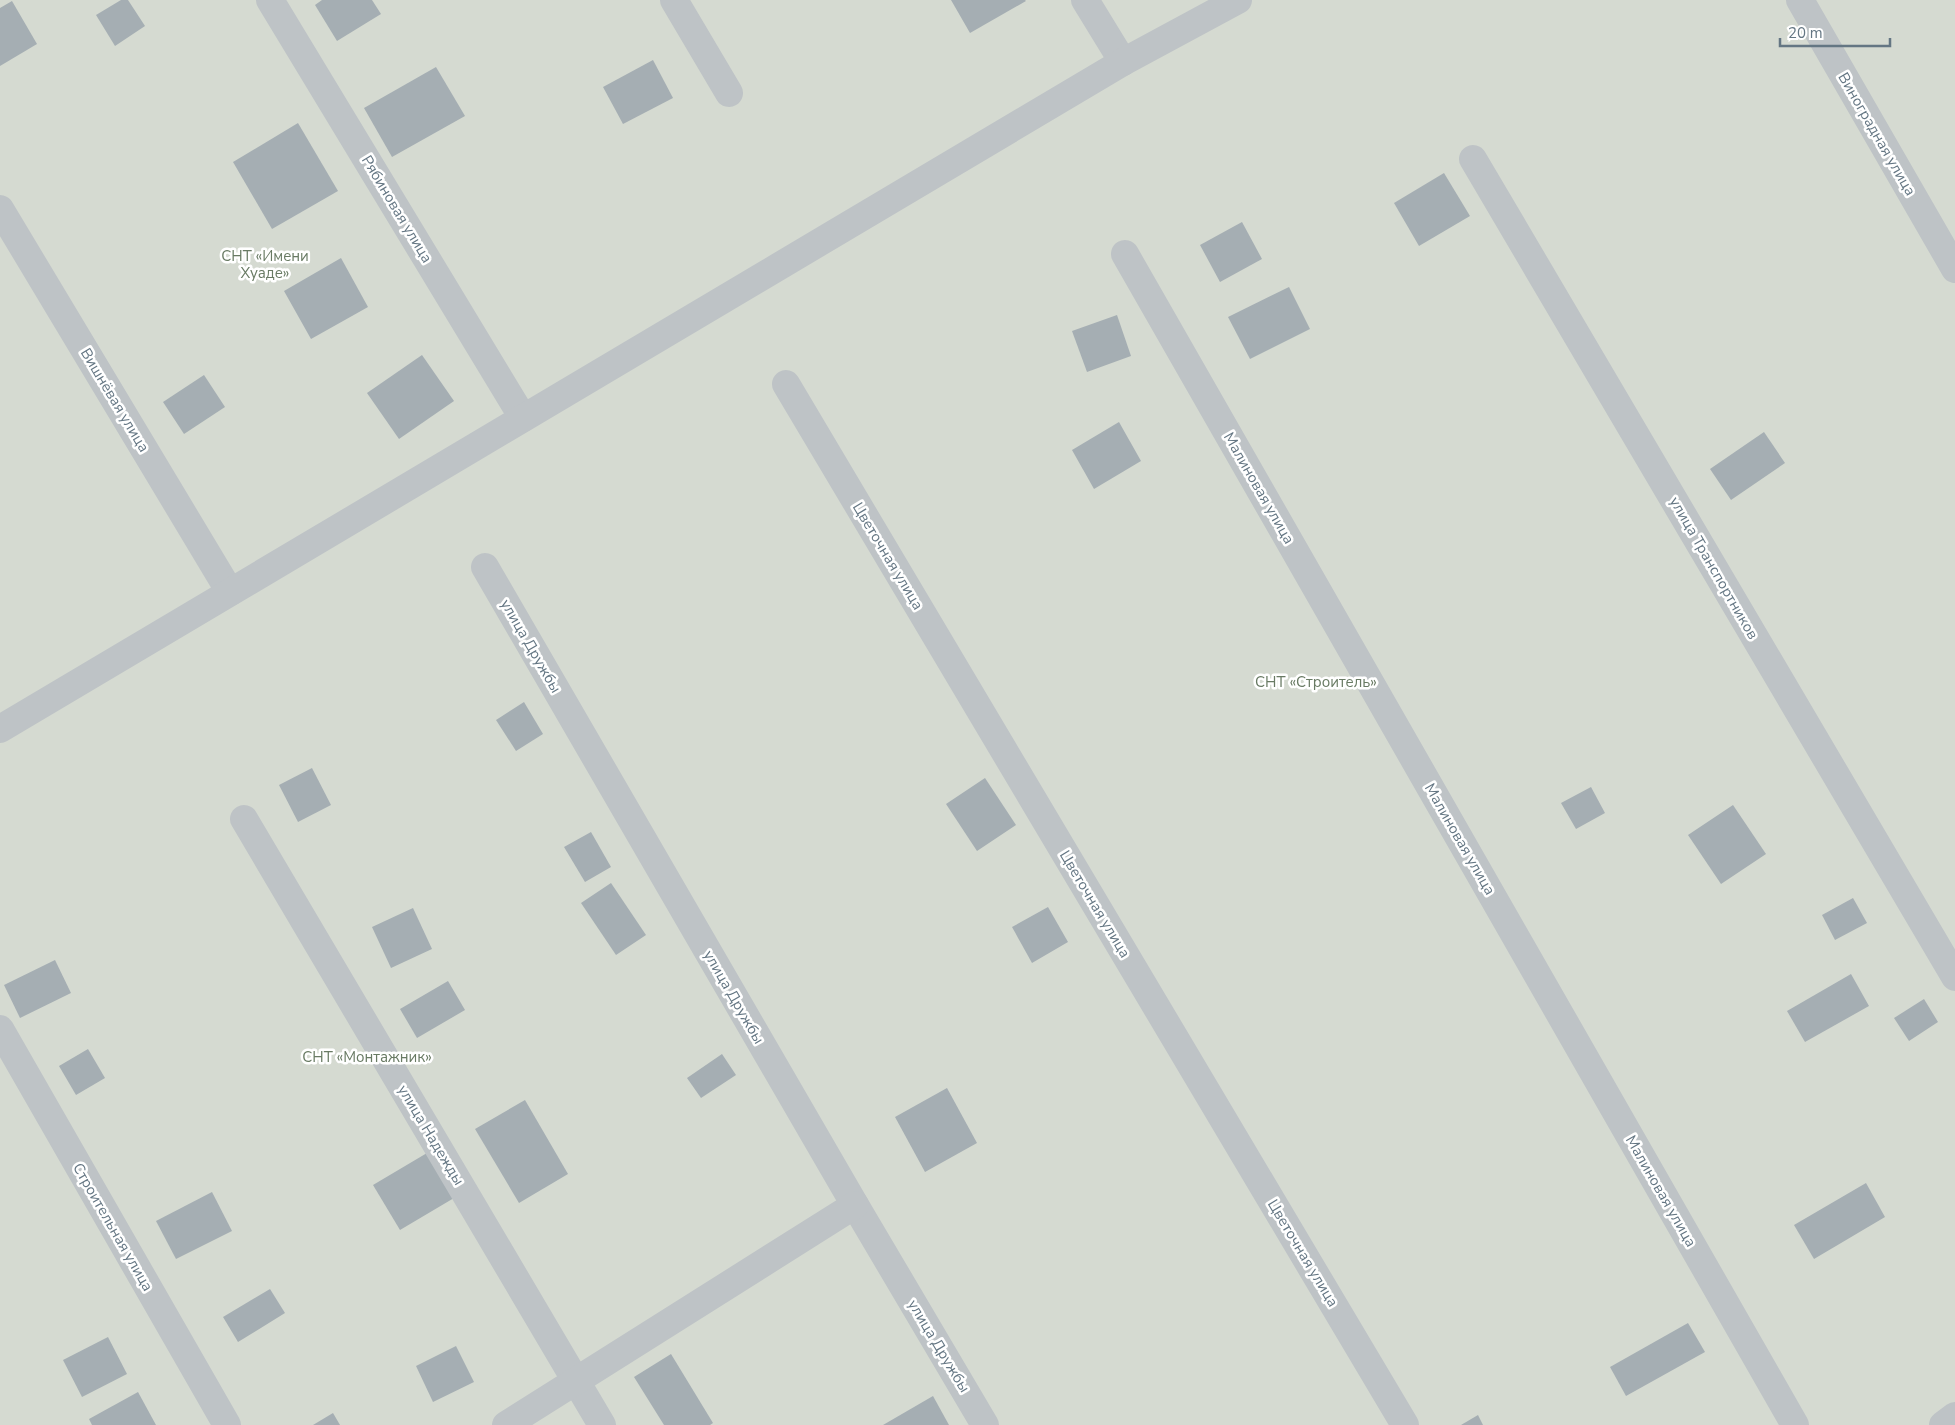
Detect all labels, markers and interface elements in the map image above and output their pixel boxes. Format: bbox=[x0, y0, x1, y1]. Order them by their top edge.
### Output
scale bar bbox=[1780, 15, 1890, 47]
text: 20 m bbox=[1788, 23, 1823, 43]
street label: Виноградная улица bbox=[1834, 69, 1920, 199]
street label: Рябиновая улица bbox=[357, 151, 437, 267]
park label: СНТ «Имени Хуаде» bbox=[221, 246, 309, 283]
street label: Вишнёвая улица bbox=[76, 344, 154, 456]
street label: Малиновая улица bbox=[1219, 429, 1299, 547]
street label: улица Транспортников bbox=[1665, 493, 1763, 643]
street label: Цветочная улица bbox=[848, 498, 928, 614]
street label: улица Дружбы bbox=[496, 595, 566, 697]
park label: СНТ «Строитель» bbox=[1255, 672, 1377, 692]
street label: Малиновая улица bbox=[1420, 780, 1500, 898]
street label: Цветочная улица bbox=[1055, 846, 1135, 962]
street label: улица Дружбы bbox=[699, 946, 769, 1048]
park label: СНТ «Монтажник» bbox=[302, 1047, 432, 1067]
street label: улица Надежды bbox=[393, 1081, 469, 1189]
street label: Малиновая улица bbox=[1621, 1132, 1701, 1250]
street label: Строительная улица bbox=[68, 1159, 158, 1295]
street label: Цветочная улица bbox=[1263, 1195, 1343, 1311]
street label: улица Дружбы bbox=[903, 1296, 975, 1396]

